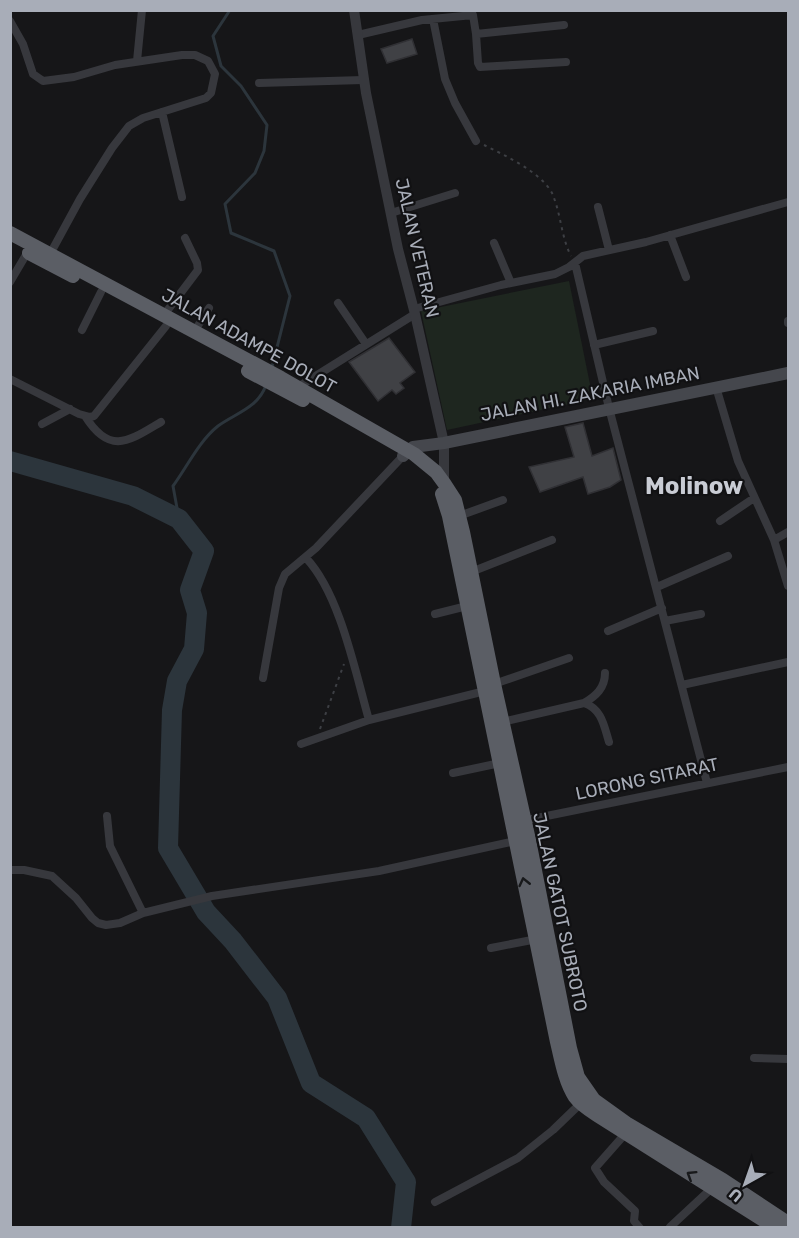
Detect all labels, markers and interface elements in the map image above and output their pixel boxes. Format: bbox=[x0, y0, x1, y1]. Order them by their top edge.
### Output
street label: JALAN VETERAN bbox=[390, 176, 444, 320]
street label: JALAN ADAMPE DOLOT bbox=[158, 284, 340, 398]
street label: JALAN HI. ZAKARIA IMBAN bbox=[478, 362, 702, 426]
district label: Molinow bbox=[645, 472, 743, 500]
street label: LORONG SITARAT bbox=[574, 753, 720, 805]
street label: JALAN GATOT SUBROTO bbox=[528, 810, 592, 1014]
one-way arrow bbox=[519, 877, 532, 887]
north arrow bbox=[715, 1154, 775, 1214]
one-way arrow bbox=[687, 1170, 697, 1182]
text: U bbox=[725, 1184, 746, 1206]

